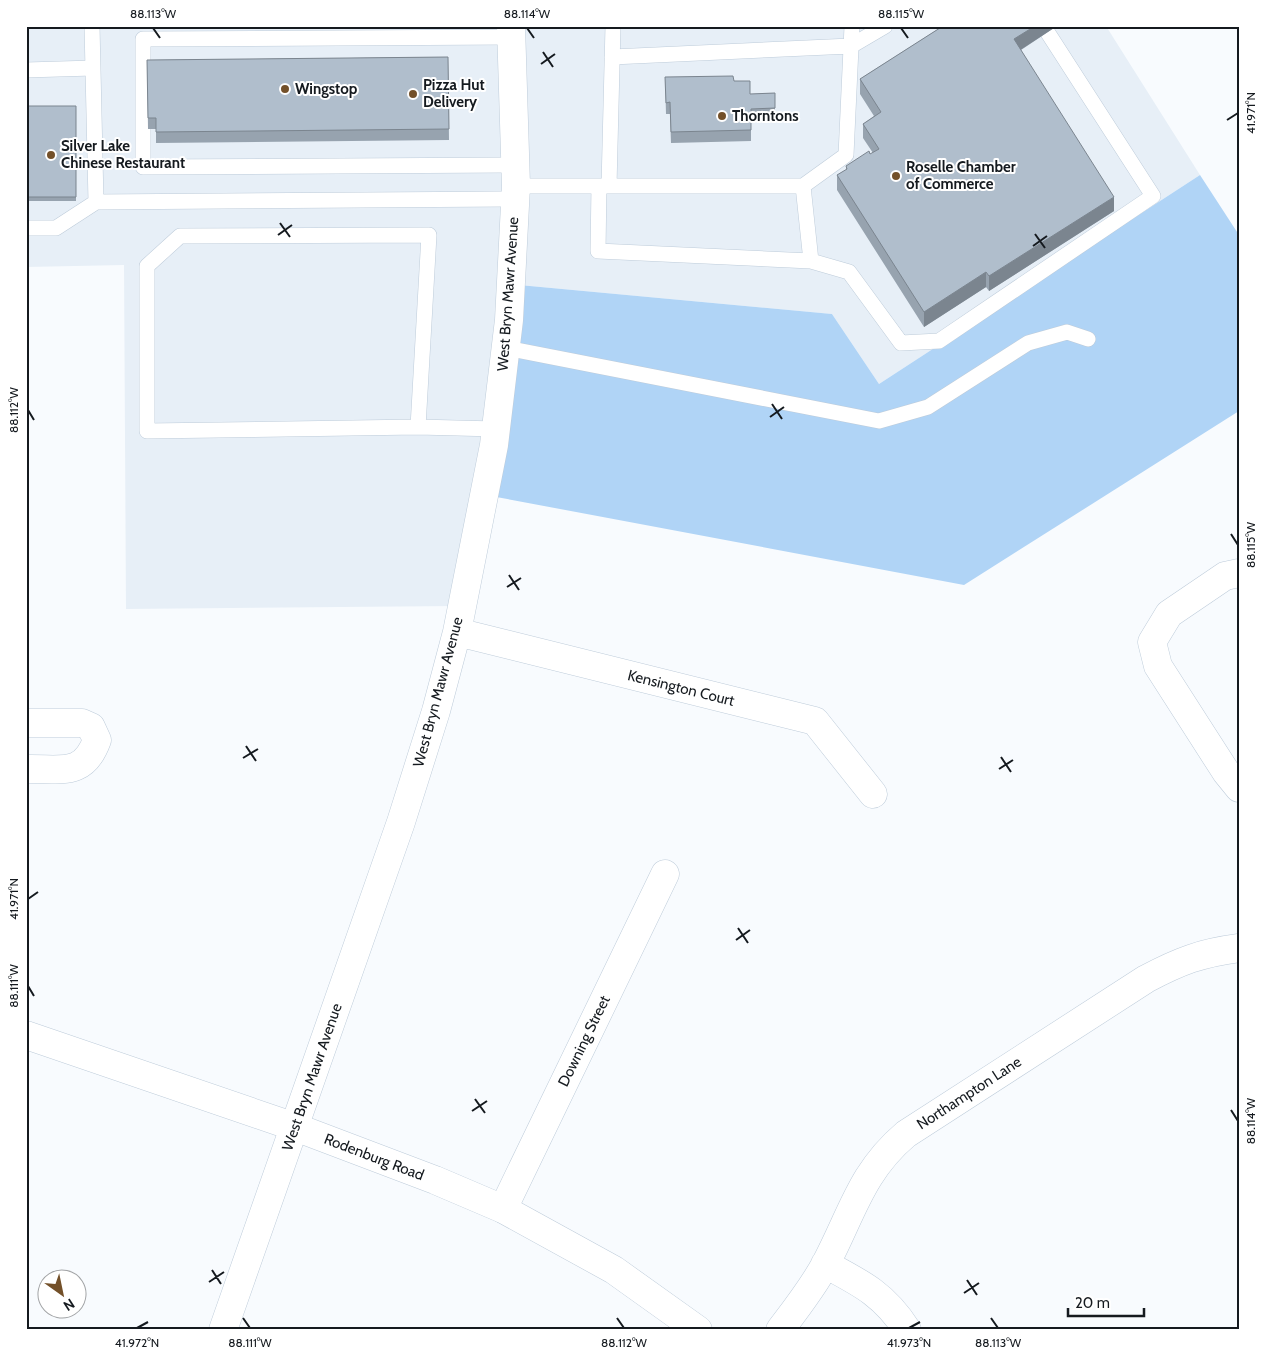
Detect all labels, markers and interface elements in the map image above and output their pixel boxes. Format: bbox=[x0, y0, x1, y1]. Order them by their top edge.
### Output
text: 88.113°W bbox=[130, 6, 177, 21]
text: 88.114°W bbox=[504, 6, 551, 21]
text: 88.115°W bbox=[878, 6, 925, 21]
place label: Pizza Hut Delivery bbox=[423, 76, 485, 111]
place label: Wingstop bbox=[295, 80, 358, 98]
marker: Wingstop bbox=[279, 83, 291, 95]
marker: Pizza Hut Delivery bbox=[407, 88, 419, 100]
text: 41.971°N bbox=[1243, 92, 1258, 134]
place label: Thorntons bbox=[732, 107, 799, 125]
marker: Thorntons bbox=[716, 110, 728, 122]
place label: Silver Lake Chinese Restaurant bbox=[61, 137, 185, 172]
marker: Silver Lake Chinese Restaurant bbox=[45, 149, 57, 161]
place label: Roselle Chamber of Commerce bbox=[906, 158, 1016, 193]
marker: Roselle Chamber of Commerce bbox=[890, 170, 902, 182]
street label: West Bryn Mawr Avenue bbox=[494, 216, 522, 372]
text: 88.112°W bbox=[6, 386, 21, 433]
text: 88.115°W bbox=[1243, 521, 1258, 568]
street label: West Bryn Mawr Avenue bbox=[409, 615, 467, 769]
street label: Kensington Court bbox=[626, 666, 736, 710]
text: 41.971°N bbox=[6, 878, 21, 920]
text: 88.111°W bbox=[6, 964, 21, 1008]
street label: Downing Street bbox=[554, 992, 614, 1090]
street label: West Bryn Mawr Avenue bbox=[278, 1001, 346, 1153]
street label: Northampton Lane bbox=[913, 1052, 1025, 1133]
text: 88.114°W bbox=[1243, 1097, 1258, 1144]
street label: Rodenburg Road bbox=[321, 1130, 427, 1184]
north arrow bbox=[38, 1268, 88, 1318]
scale bar bbox=[1068, 1286, 1144, 1318]
text: 20 m bbox=[1075, 1294, 1110, 1312]
text: N bbox=[60, 1295, 78, 1315]
text: 41.972°N bbox=[115, 1335, 159, 1350]
text: 88.111°W bbox=[228, 1335, 272, 1350]
text: 88.112°W bbox=[601, 1335, 648, 1350]
text: 41.973°N bbox=[887, 1335, 931, 1350]
text: 88.113°W bbox=[975, 1335, 1022, 1350]

